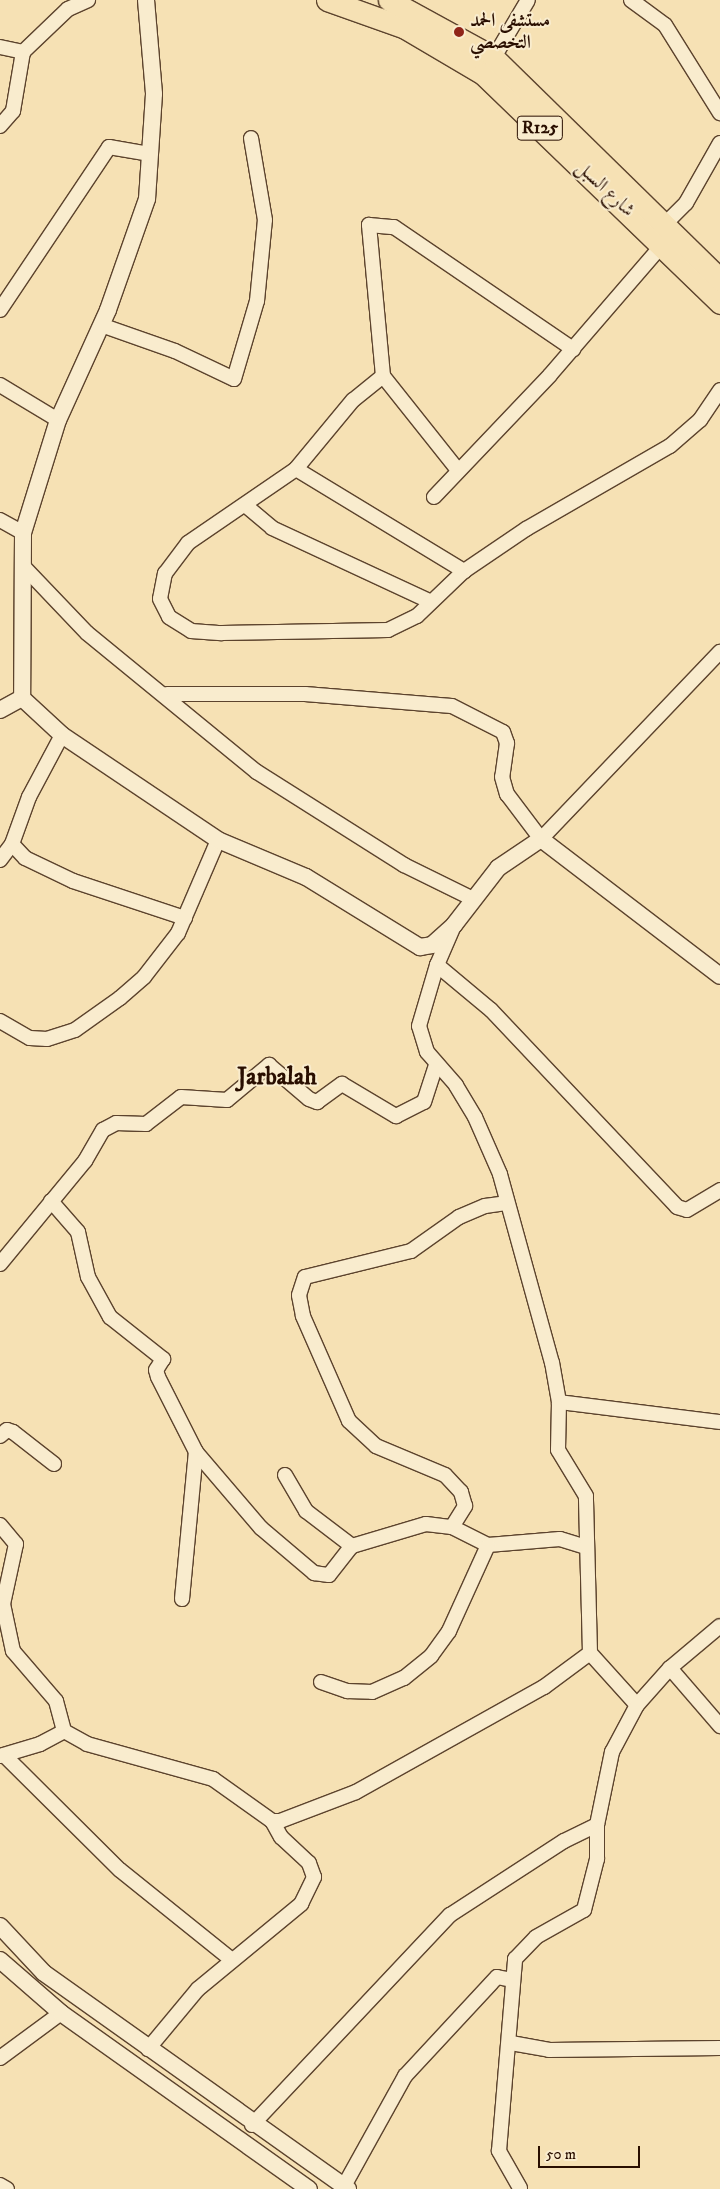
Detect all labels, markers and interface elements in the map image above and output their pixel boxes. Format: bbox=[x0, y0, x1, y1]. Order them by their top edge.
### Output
place label: مستشفى الحمد التخصصي bbox=[470, 10, 550, 54]
marker: مستشفى الحمد التخصصي bbox=[452, 25, 466, 39]
road number: R125 bbox=[516, 112, 564, 144]
street label: شارع السبل bbox=[571, 156, 639, 222]
district label: Jarbalah bbox=[237, 1064, 317, 1092]
scale bar bbox=[540, 2136, 642, 2168]
text: 50 m bbox=[546, 2145, 576, 2164]

